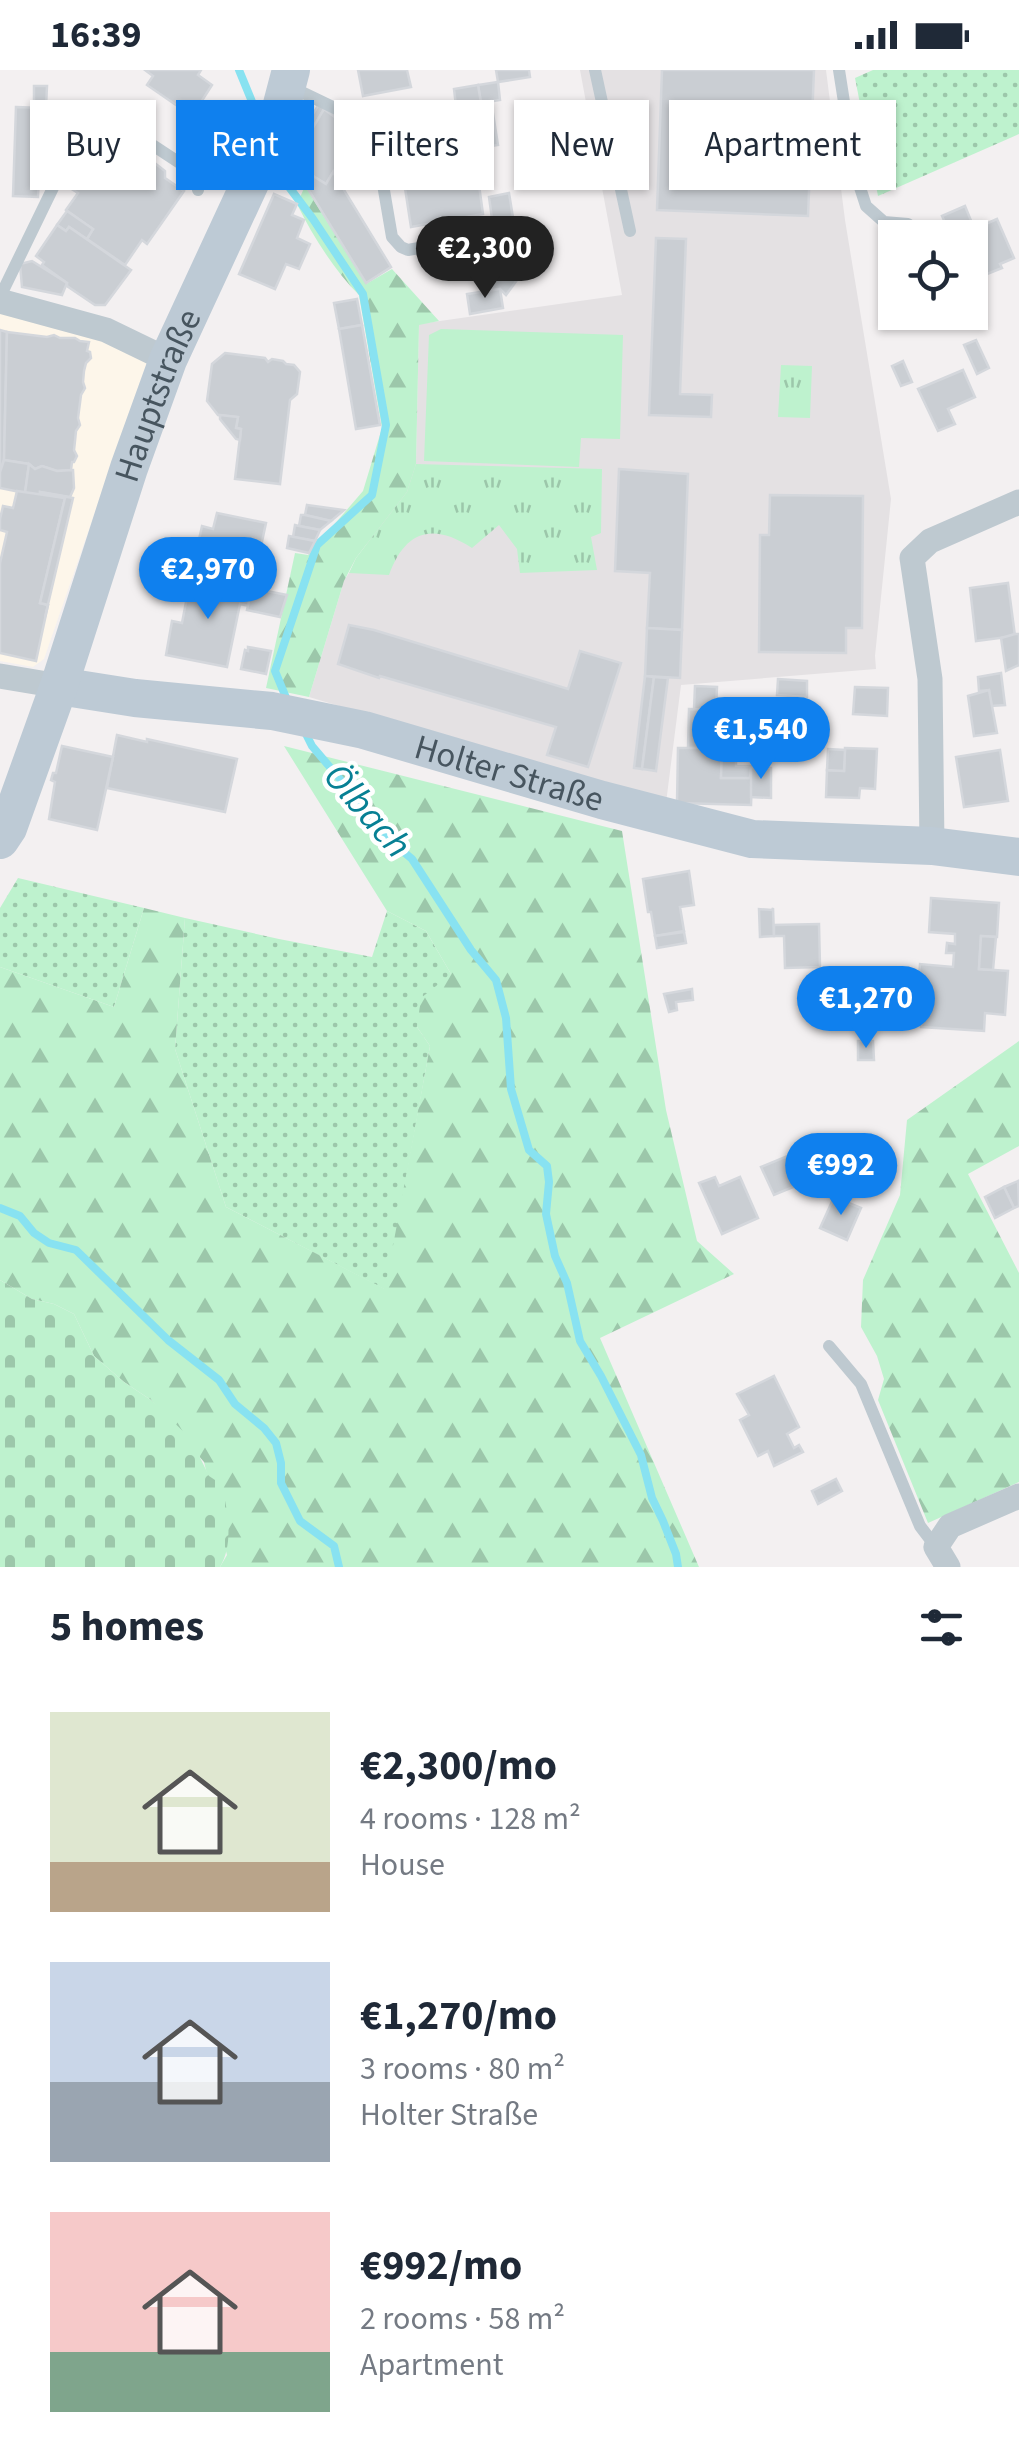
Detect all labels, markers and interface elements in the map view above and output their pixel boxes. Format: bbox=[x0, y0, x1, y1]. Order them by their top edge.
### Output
text: 16:39 bbox=[50, 8, 142, 62]
chip: Buy bbox=[30, 100, 156, 190]
chip: Rent bbox=[176, 100, 314, 190]
chip: Filters bbox=[334, 100, 494, 190]
chip: New bbox=[514, 100, 649, 190]
chip: Apartment bbox=[669, 100, 896, 190]
pin: €2,300 bbox=[404, 216, 566, 301]
map controls bbox=[878, 220, 988, 330]
button: locate bbox=[878, 220, 988, 330]
text: €2,300 bbox=[438, 225, 532, 271]
street label: Hauptstraße bbox=[102, 301, 214, 489]
pin: €2,970 bbox=[127, 537, 289, 622]
text: €2,970 bbox=[161, 546, 255, 592]
pin: €1,540 bbox=[680, 697, 842, 782]
text: €1,540 bbox=[714, 706, 808, 752]
street label: Holter Straße bbox=[409, 722, 610, 825]
water label: Ölbach bbox=[311, 751, 424, 870]
pin: €1,270 bbox=[785, 966, 947, 1051]
text: €1,270 bbox=[819, 975, 913, 1021]
pin: €992 bbox=[782, 1133, 900, 1218]
text: €992 bbox=[807, 1142, 875, 1188]
text: 5 homes bbox=[50, 1597, 204, 1657]
icon: filters bbox=[914, 1600, 969, 1655]
text: €2,300/mo bbox=[360, 1736, 557, 1796]
icon: home bbox=[130, 1752, 250, 1872]
text: 4 rooms · 128 m² bbox=[360, 1796, 581, 1842]
text: House bbox=[360, 1842, 445, 1888]
text: €1,270/mo bbox=[360, 1986, 557, 2046]
icon: home bbox=[130, 2002, 250, 2122]
text: 3 rooms · 80 m² bbox=[360, 2046, 565, 2092]
text: Holter Straße bbox=[360, 2092, 538, 2138]
text: €992/mo bbox=[360, 2236, 522, 2296]
icon: home bbox=[130, 2252, 250, 2372]
text: 2 rooms · 58 m² bbox=[360, 2296, 565, 2342]
text: Apartment bbox=[360, 2342, 503, 2388]

